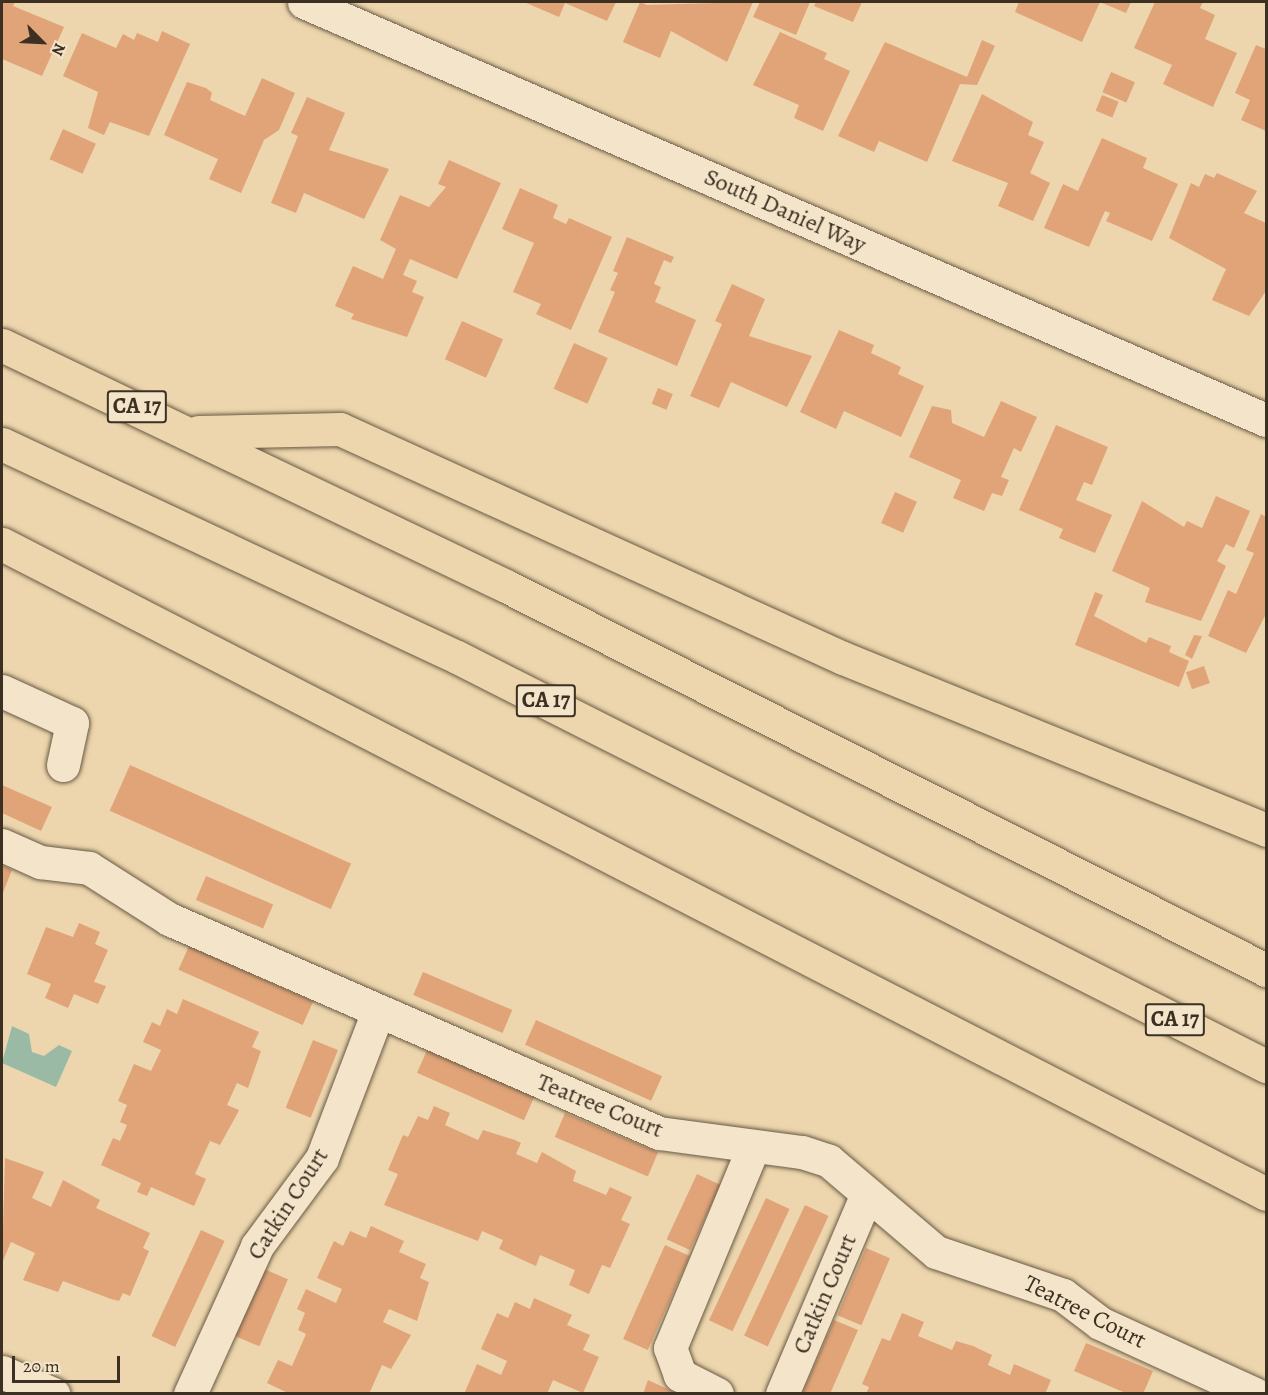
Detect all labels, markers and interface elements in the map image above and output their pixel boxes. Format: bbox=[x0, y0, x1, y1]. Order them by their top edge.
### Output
north arrow bbox=[12, 12, 72, 72]
text: N bbox=[46, 40, 71, 59]
street label: South Daniel Way bbox=[700, 162, 870, 260]
road number: CA 17 bbox=[106, 388, 168, 426]
road number: CA 17 bbox=[514, 682, 578, 720]
road number: CA 17 bbox=[1144, 1001, 1206, 1039]
street label: Teatree Court bbox=[533, 1068, 667, 1144]
street label: Catkin Court bbox=[241, 1143, 335, 1265]
street label: Catkin Court bbox=[787, 1230, 863, 1358]
street label: Teatree Court bbox=[1019, 1269, 1151, 1355]
scale bar bbox=[15, 1344, 123, 1382]
text: 20 m bbox=[23, 1354, 60, 1378]

